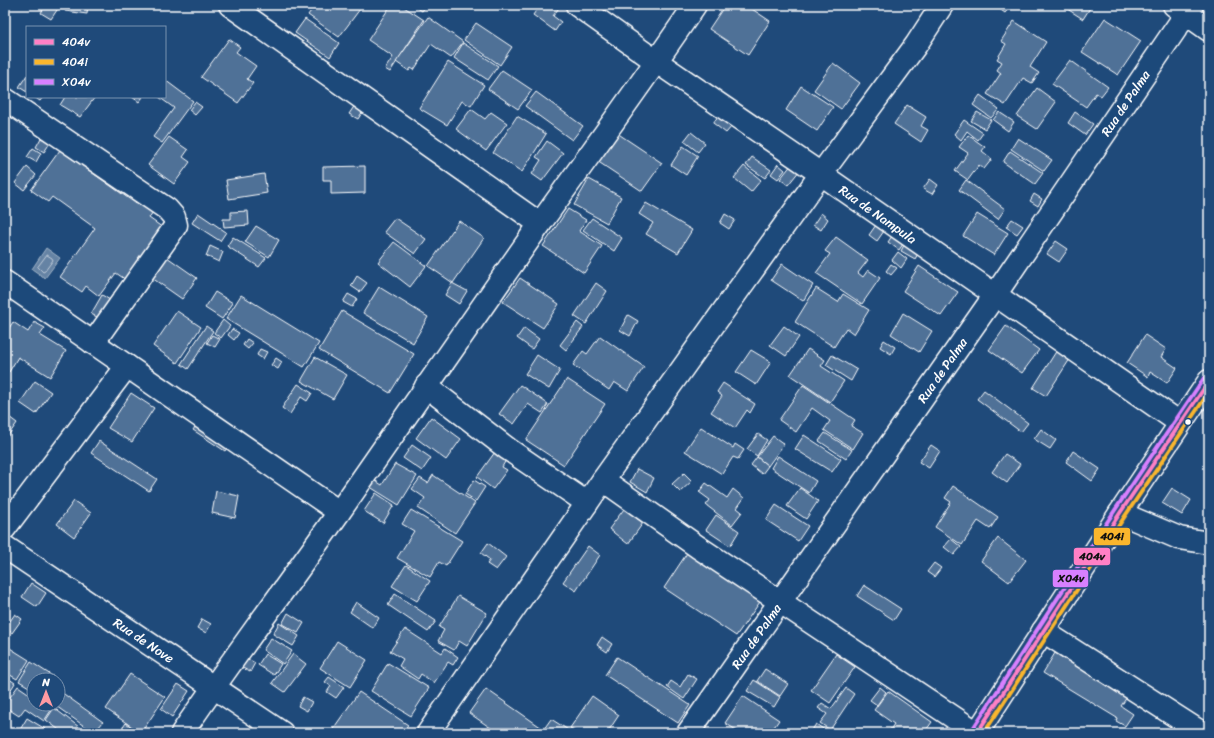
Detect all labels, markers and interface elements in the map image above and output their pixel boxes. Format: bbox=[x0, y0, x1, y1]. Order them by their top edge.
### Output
legend bbox=[26, 26, 166, 98]
text: 404v bbox=[62, 31, 92, 53]
text: 404i bbox=[62, 51, 89, 73]
street label: Rua de Palma bbox=[1095, 65, 1156, 141]
text: X04v bbox=[61, 71, 92, 93]
street label: Rua de Nampula bbox=[834, 179, 922, 250]
street label: Rua de Palma bbox=[911, 332, 974, 408]
unlabelled marker bbox=[1183, 417, 1193, 427]
line badge: 404i bbox=[1093, 527, 1131, 546]
text: 404i bbox=[1099, 527, 1125, 546]
line badge: 404v bbox=[1073, 547, 1111, 566]
text: 404v bbox=[1078, 547, 1106, 566]
line badge: X04v bbox=[1052, 569, 1089, 588]
text: X04v bbox=[1057, 569, 1085, 588]
street label: Rua de Palma bbox=[725, 598, 788, 674]
street label: Rua de Nove bbox=[108, 611, 179, 670]
north arrow bbox=[26, 672, 66, 712]
text: N bbox=[41, 673, 50, 692]

